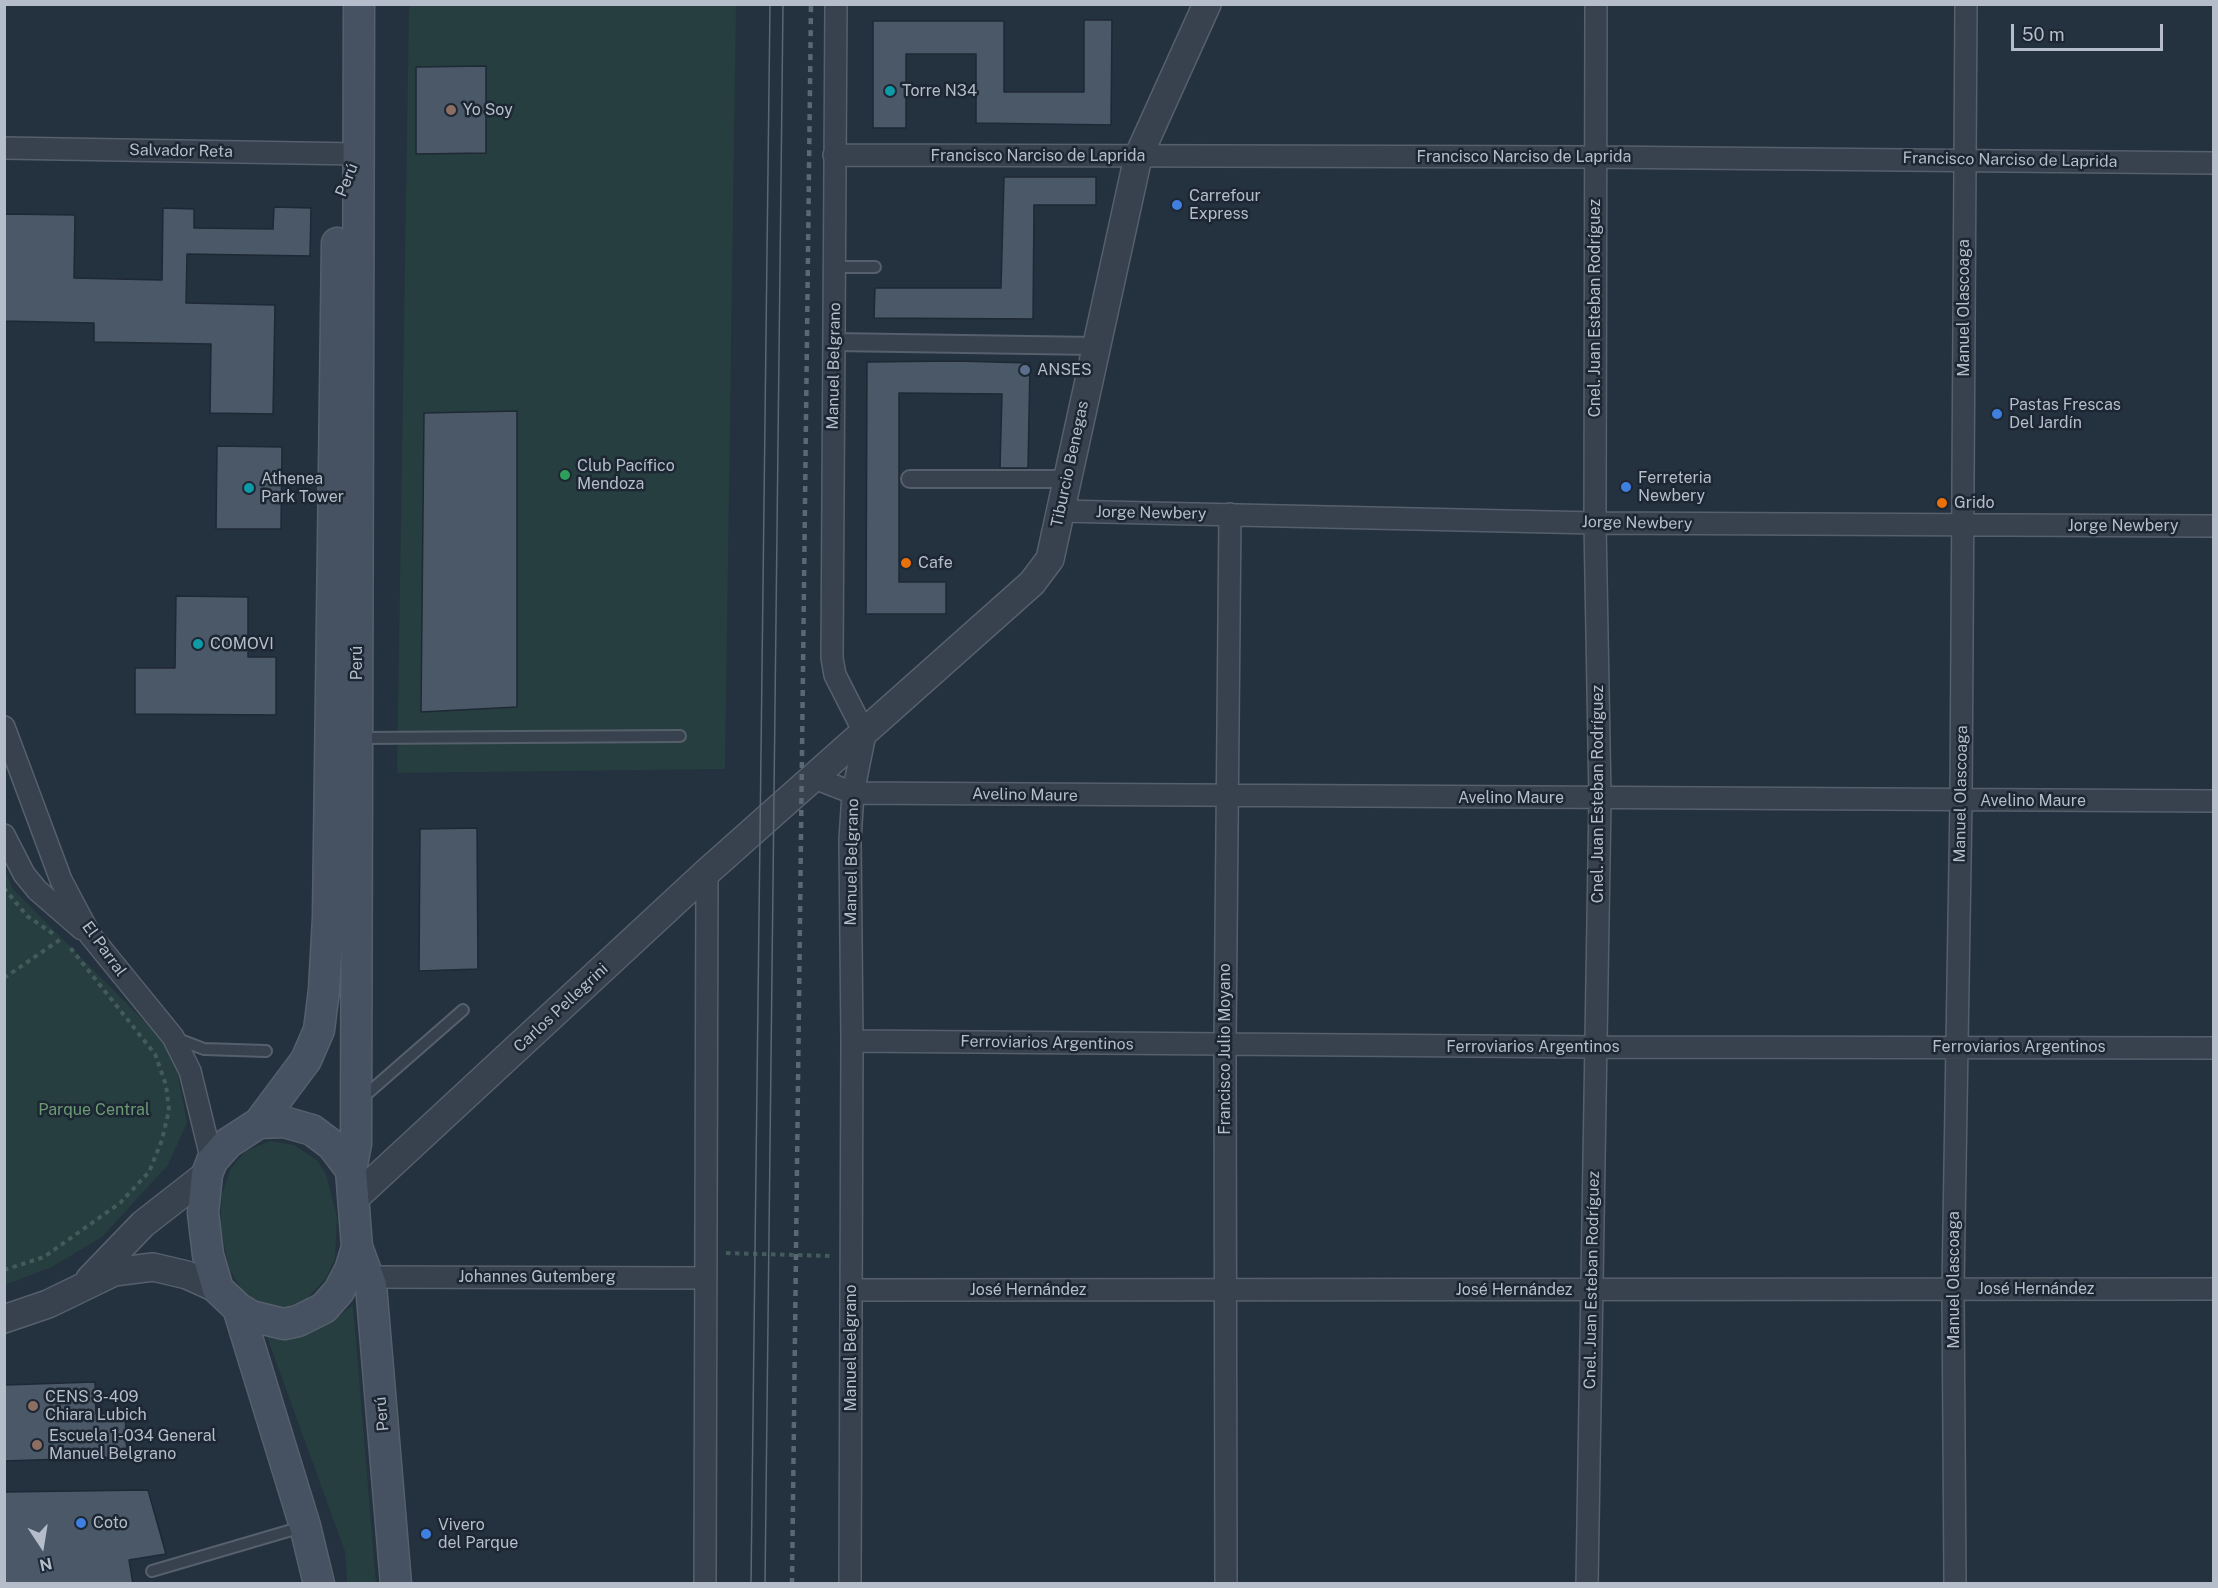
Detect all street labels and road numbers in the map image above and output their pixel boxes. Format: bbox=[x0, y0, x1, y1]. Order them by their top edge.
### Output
street label: Salvador Reta bbox=[129, 140, 233, 162]
street label: Francisco Narciso de Laprida bbox=[931, 146, 1145, 166]
street label: Francisco Narciso de Laprida bbox=[1417, 147, 1631, 167]
street label: Francisco Narciso de Laprida bbox=[1902, 149, 2118, 171]
street label: Perú bbox=[332, 160, 362, 200]
street label: Cnel. Juan Esteban Rodríguez bbox=[1585, 199, 1605, 417]
street label: Manuel Olascoaga bbox=[1954, 239, 1974, 377]
street label: Manuel Belgrano bbox=[823, 302, 845, 430]
street label: Tiburcio Benegas bbox=[1047, 399, 1093, 529]
street label: Jorge Newbery bbox=[1095, 502, 1207, 524]
street label: Jorge Newbery bbox=[1581, 512, 1693, 534]
street label: Jorge Newbery bbox=[2068, 516, 2178, 536]
street label: Perú bbox=[347, 646, 367, 680]
street label: Cnel. Juan Esteban Rodríguez bbox=[1588, 685, 1608, 903]
street label: Manuel Olascoaga bbox=[1950, 725, 1972, 863]
street label: Avelino Maure bbox=[972, 784, 1078, 806]
street label: Avelino Maure bbox=[1458, 788, 1564, 808]
street label: Avelino Maure bbox=[1980, 791, 2086, 811]
street label: Manuel Belgrano bbox=[841, 798, 863, 926]
street label: El Parral bbox=[78, 918, 130, 980]
street label: Carlos Pellegrini bbox=[510, 959, 612, 1057]
street label: Francisco Julio Moyano bbox=[1215, 963, 1235, 1135]
street label: Ferroviarios Argentinos bbox=[960, 1032, 1134, 1054]
street label: Ferroviarios Argentinos bbox=[1446, 1037, 1620, 1057]
street label: Ferroviarios Argentinos bbox=[1932, 1037, 2106, 1057]
street label: Cnel. Juan Esteban Rodríguez bbox=[1580, 1171, 1604, 1389]
street label: Manuel Olascoaga bbox=[1944, 1211, 1964, 1349]
street label: Johannes Gutemberg bbox=[458, 1267, 616, 1287]
street label: José Hernández bbox=[1977, 1279, 2095, 1299]
street label: José Hernández bbox=[969, 1280, 1087, 1300]
street label: José Hernández bbox=[1455, 1280, 1573, 1300]
street label: Manuel Belgrano bbox=[841, 1284, 861, 1412]
street label: Perú bbox=[371, 1396, 393, 1432]

